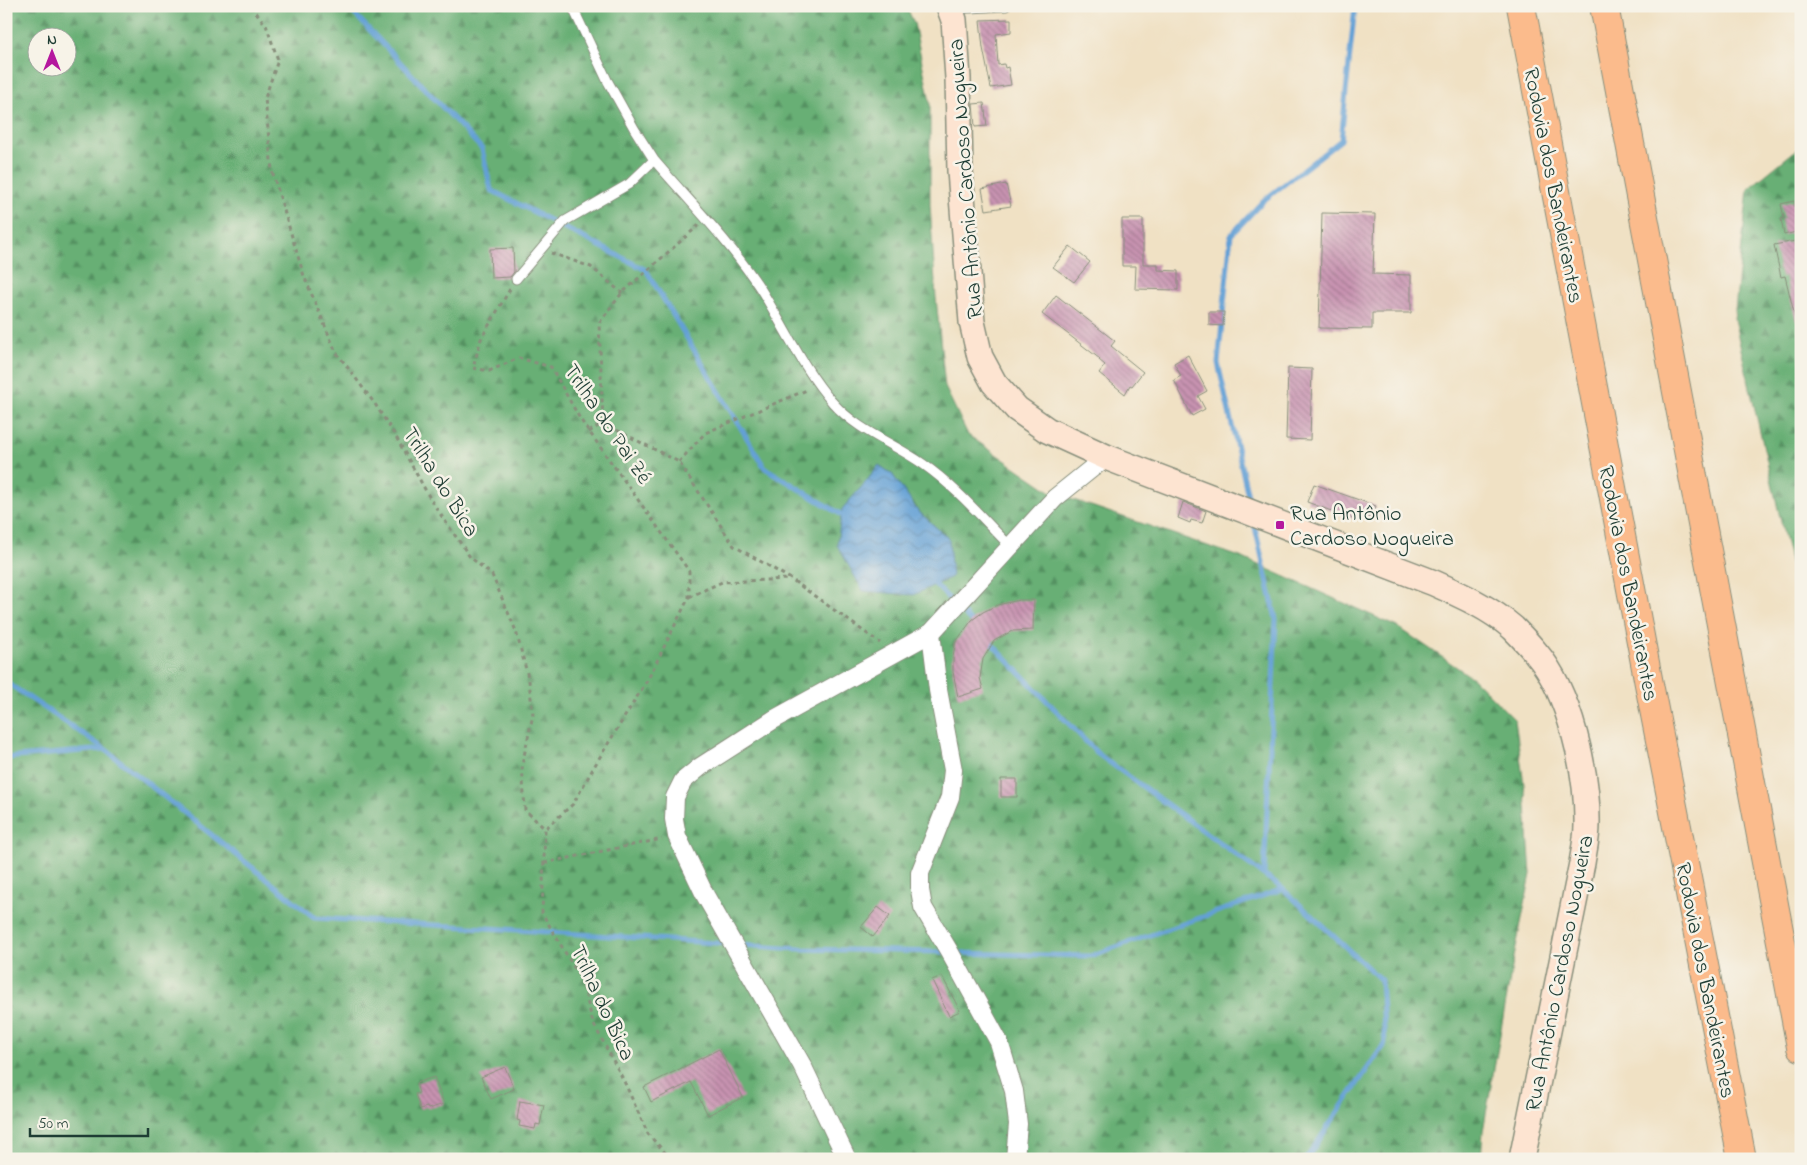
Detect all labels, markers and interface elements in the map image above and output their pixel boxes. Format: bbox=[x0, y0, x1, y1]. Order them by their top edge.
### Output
north arrow bbox=[28, 28, 78, 78]
text: N bbox=[47, 30, 57, 51]
street label: Rua Antônio Cardoso Nogueira bbox=[941, 37, 994, 320]
street label: Rodovia dos Bandeirantes bbox=[1514, 65, 1591, 306]
street label: Trilha do Pai Zé bbox=[554, 358, 659, 491]
street label: Trilha do Bica bbox=[393, 421, 486, 544]
street label: Rodovia dos Bandeirantes bbox=[1589, 463, 1666, 704]
place label: Rua Antônio Cardoso Nogueira bbox=[1290, 499, 1454, 557]
marker: Rua Antônio Cardoso Nogueira bbox=[1274, 519, 1286, 531]
street label: Rua Antônio Cardoso Nogueira bbox=[1518, 833, 1604, 1115]
street label: Rodovia dos Bandeirantes bbox=[1666, 860, 1743, 1101]
street label: Trilha do Bica bbox=[560, 940, 642, 1067]
scale bar bbox=[30, 1105, 148, 1137]
text: 50 m bbox=[38, 1113, 69, 1135]

